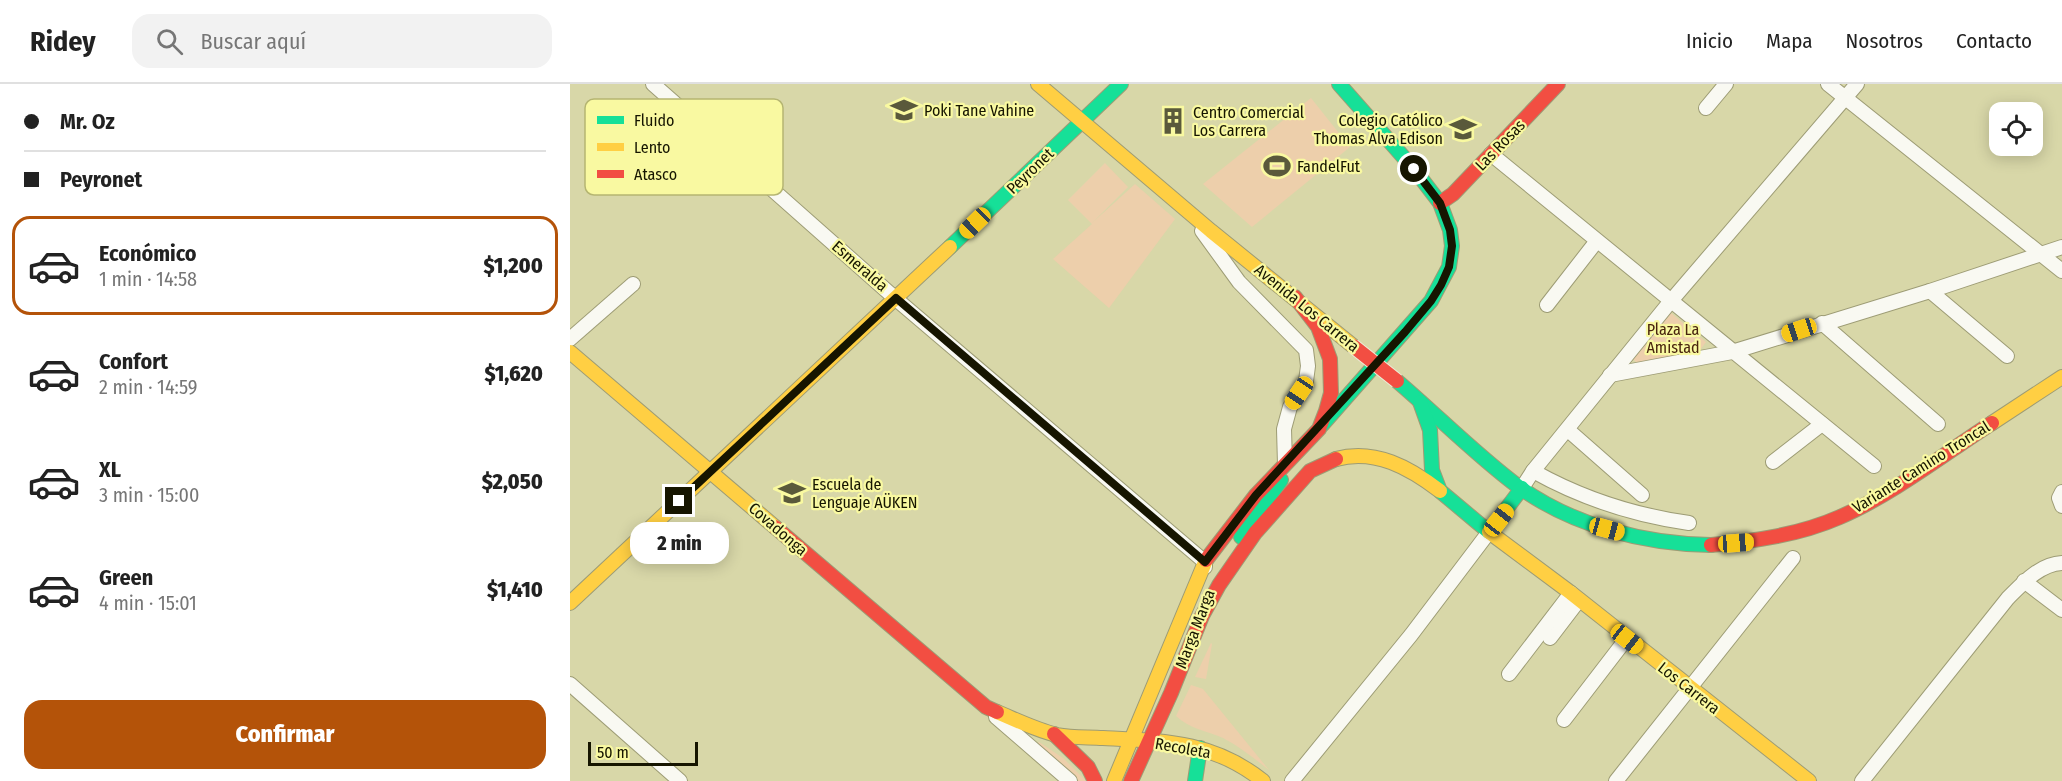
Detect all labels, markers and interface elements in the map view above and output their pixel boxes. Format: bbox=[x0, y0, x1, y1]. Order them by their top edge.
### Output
search box bbox=[132, 14, 552, 68]
text: Ridey bbox=[30, 25, 96, 58]
icon: search bbox=[153, 25, 186, 58]
text: Buscar aquí bbox=[201, 28, 306, 55]
text: Inicio bbox=[1686, 28, 1733, 54]
text: Mapa bbox=[1766, 28, 1813, 54]
text: Nosotros bbox=[1846, 28, 1923, 54]
text: Contacto bbox=[1956, 28, 2032, 54]
school or university icon: Poki Tane Vahine bbox=[889, 95, 919, 125]
legend bbox=[585, 99, 783, 195]
place label: Poki Tane Vahine bbox=[924, 101, 1034, 120]
map controls bbox=[1989, 102, 2043, 156]
button: locate bbox=[1989, 102, 2043, 156]
place label: Centro Comercial Los Carrera bbox=[1193, 103, 1304, 140]
building icon: Centro Comercial Los Carrera bbox=[1158, 106, 1188, 136]
text: Mr. Oz bbox=[60, 108, 115, 135]
text: Fluido bbox=[634, 111, 674, 130]
place label: Colegio Católico Thomas Alva Edison bbox=[1314, 111, 1443, 148]
school or university icon: Colegio Católico Thomas Alva Edison bbox=[1448, 114, 1478, 144]
street label: Las Rosas bbox=[1471, 115, 1529, 174]
text: Lento bbox=[634, 138, 670, 157]
street label: Peyronet bbox=[1003, 143, 1058, 198]
sports icon: FandelFut bbox=[1262, 151, 1292, 181]
route start bbox=[1400, 155, 1427, 182]
place label: FandelFut bbox=[1297, 157, 1361, 176]
text: Atasco bbox=[634, 165, 677, 184]
text: Peyronet bbox=[60, 166, 142, 193]
car bbox=[956, 204, 994, 242]
street label: Esmeralda bbox=[828, 237, 892, 296]
icon: car bbox=[27, 239, 81, 293]
text: Económico bbox=[99, 240, 197, 267]
text: $1,200 bbox=[484, 252, 543, 279]
street label: Avenida Los Carrera bbox=[1251, 260, 1363, 356]
text: 1 min · 14:58 bbox=[99, 267, 197, 291]
car bbox=[1779, 316, 1819, 344]
park label: Plaza La Amistad bbox=[1646, 320, 1700, 357]
icon: car bbox=[27, 347, 81, 401]
text: Confort bbox=[99, 348, 168, 375]
text: $1,620 bbox=[484, 360, 543, 387]
car bbox=[1281, 373, 1317, 413]
text: 2 min · 14:59 bbox=[99, 375, 198, 399]
street label: Variante Camino Troncal bbox=[1849, 417, 1993, 517]
icon: car bbox=[27, 455, 81, 509]
text: XL bbox=[99, 456, 121, 483]
text: $2,050 bbox=[482, 468, 543, 495]
place label: Escuela de Lenguaje AÜKEN bbox=[812, 475, 918, 512]
school or university icon: Escuela de Lenguaje AÜKEN bbox=[777, 478, 807, 508]
text: 3 min · 15:00 bbox=[99, 483, 199, 507]
route end bbox=[665, 487, 692, 514]
street label: Covadonga bbox=[745, 498, 811, 560]
car bbox=[1481, 500, 1517, 540]
car bbox=[1587, 516, 1627, 542]
callout: 2 min bbox=[630, 522, 728, 564]
text: 2 min bbox=[657, 531, 702, 555]
car bbox=[1717, 533, 1755, 553]
icon: car bbox=[27, 563, 81, 617]
text: Green bbox=[99, 564, 153, 591]
text: $1,410 bbox=[487, 576, 543, 603]
street label: Marga Marga bbox=[1171, 587, 1219, 671]
text: 4 min · 15:01 bbox=[99, 591, 197, 615]
car bbox=[1607, 621, 1647, 657]
street label: Los Carrera bbox=[1654, 658, 1724, 718]
button: Confirmar bbox=[24, 700, 546, 769]
street label: Recoleta bbox=[1154, 734, 1213, 762]
scale bar bbox=[588, 739, 698, 766]
text: 50 m bbox=[597, 743, 629, 762]

